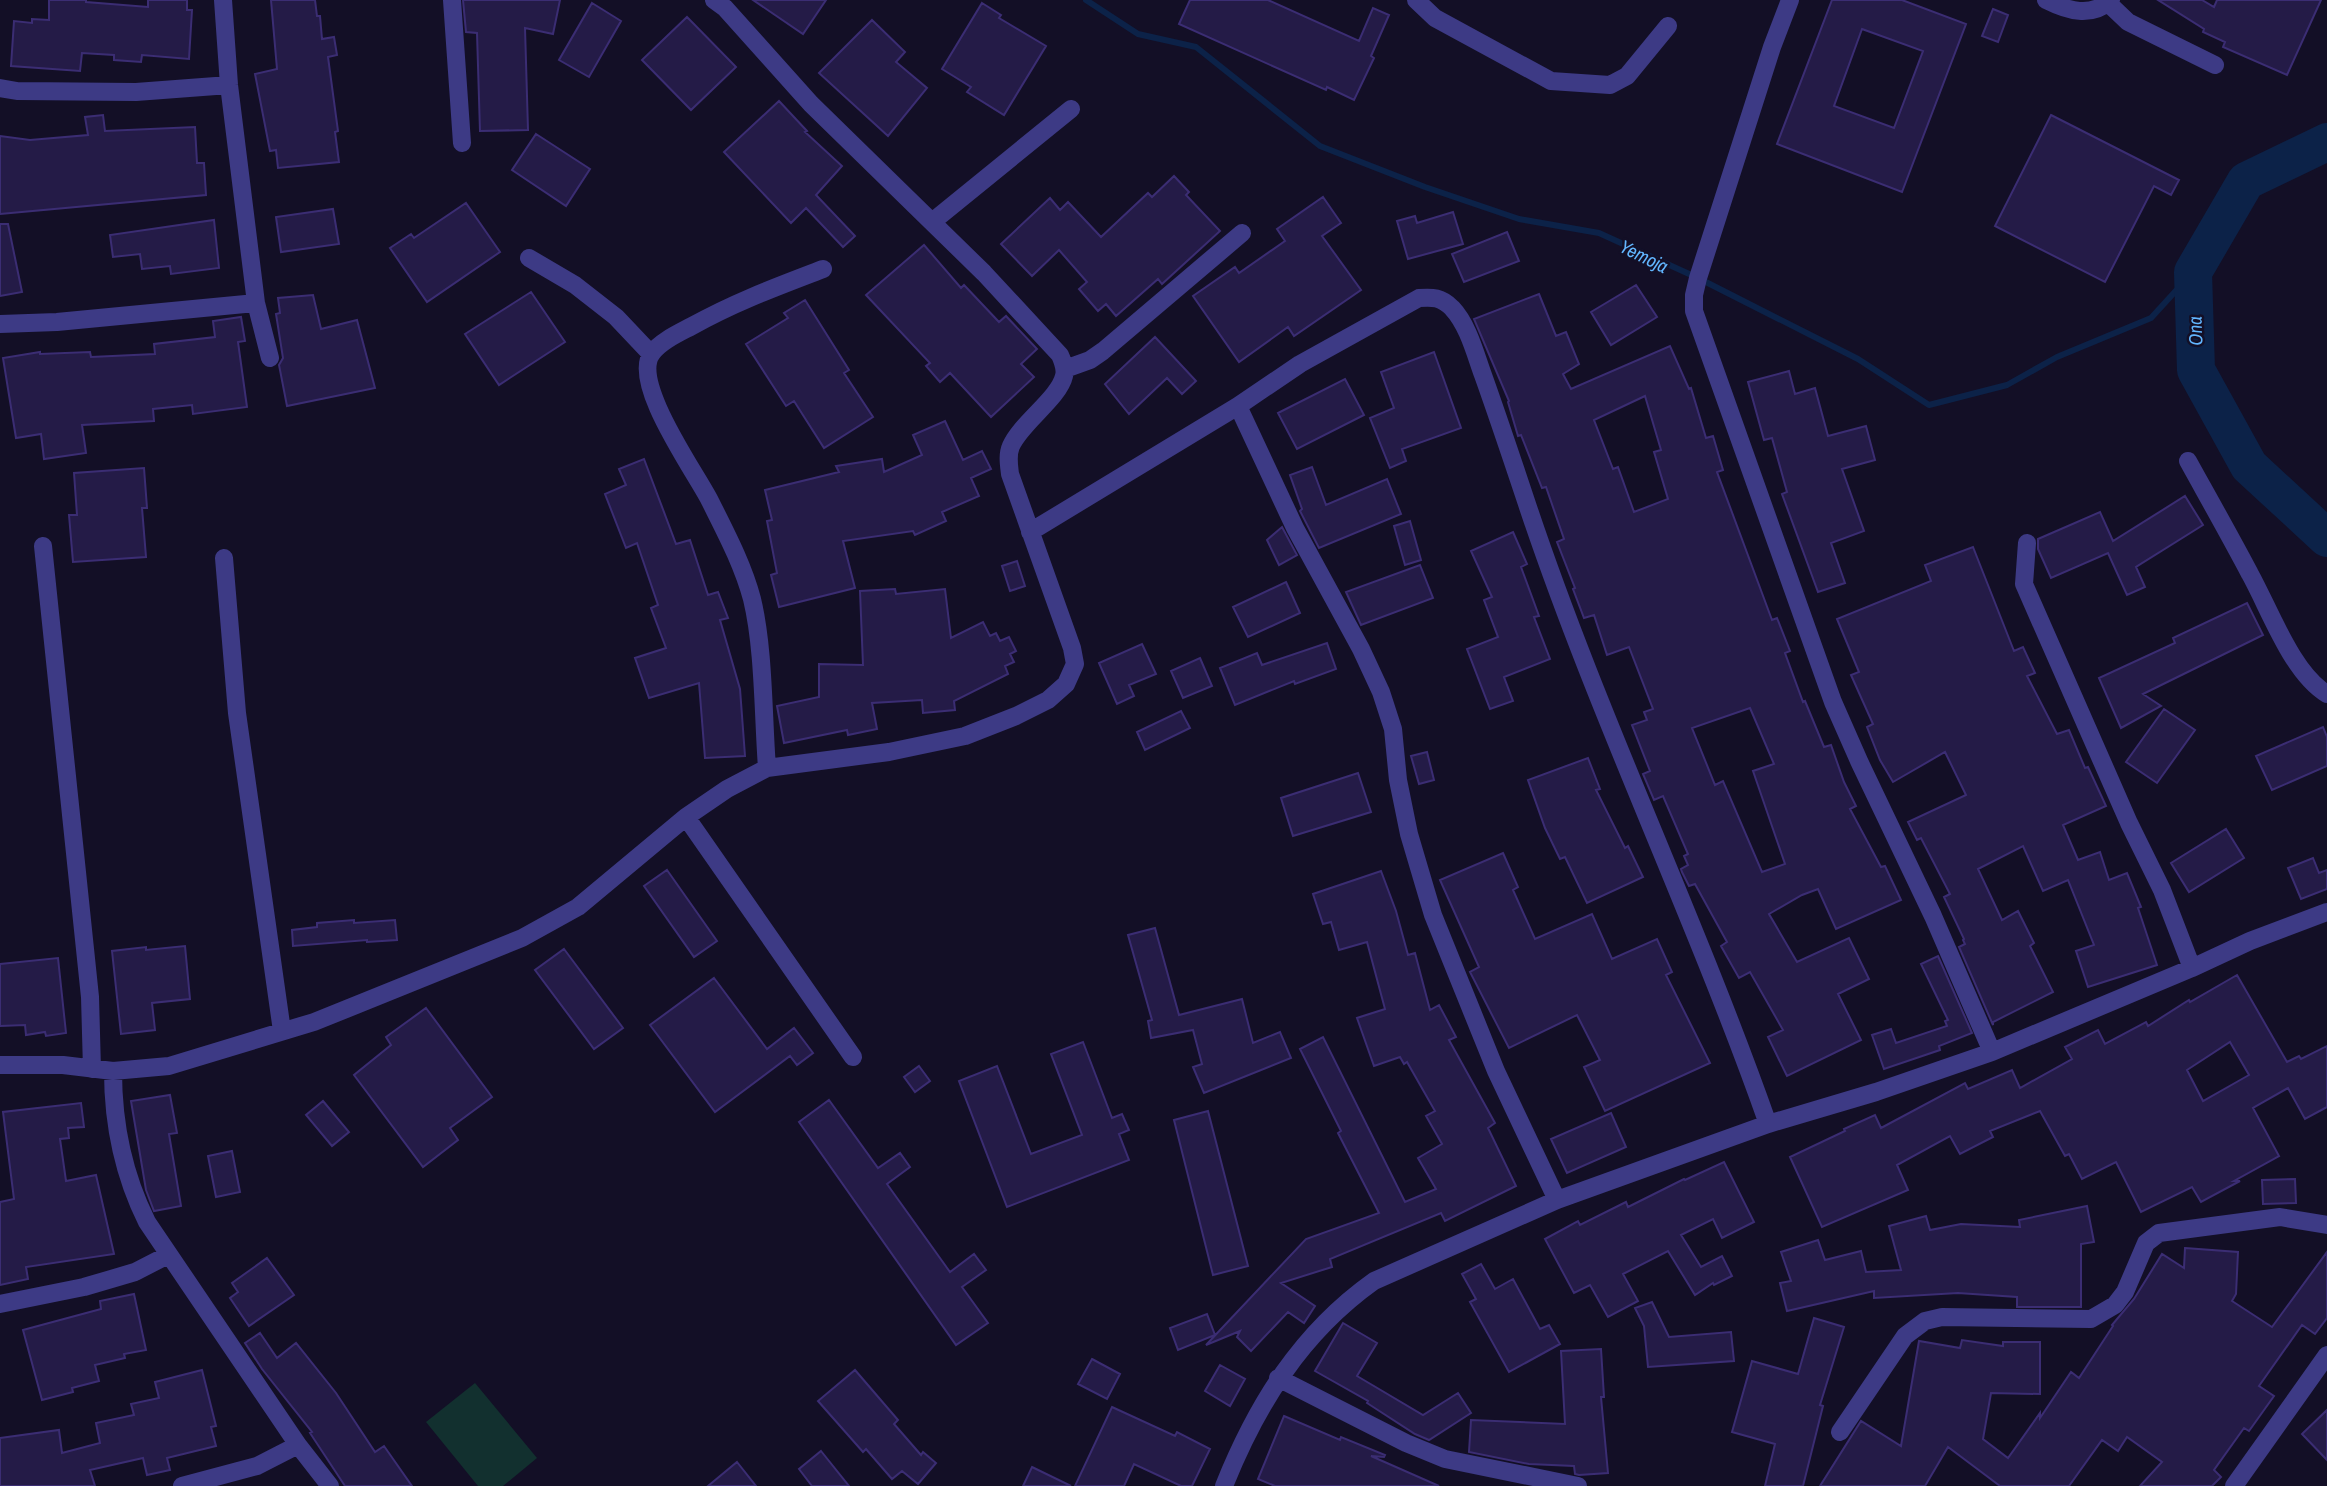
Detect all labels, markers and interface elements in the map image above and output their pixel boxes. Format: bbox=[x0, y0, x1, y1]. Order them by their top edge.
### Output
water label: Yemoja bbox=[1615, 233, 1673, 279]
water label: Ona bbox=[2181, 315, 2209, 346]

